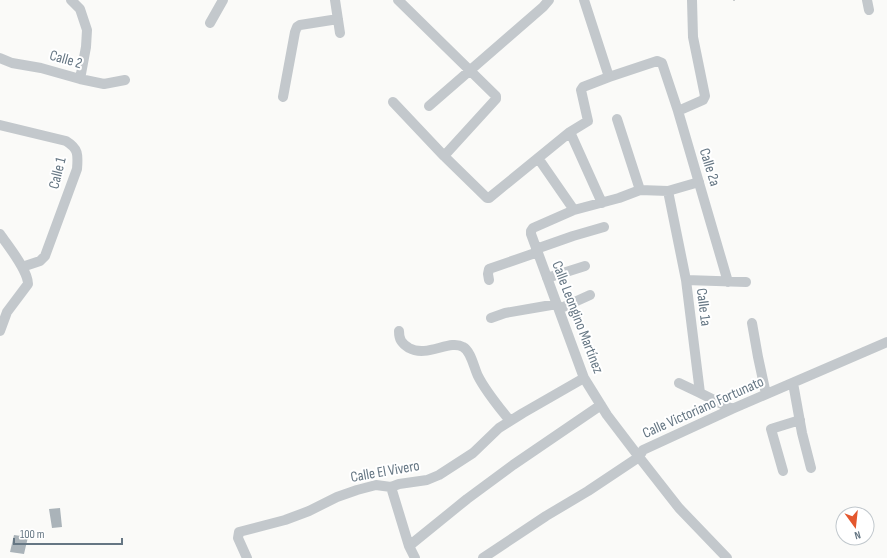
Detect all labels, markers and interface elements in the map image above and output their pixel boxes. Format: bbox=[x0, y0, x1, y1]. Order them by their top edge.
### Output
street label: Calle 2 bbox=[47, 46, 84, 73]
street label: Calle 2a bbox=[695, 146, 724, 189]
street label: Calle 1 bbox=[44, 155, 71, 191]
street label: Calle Leongino Martínez bbox=[547, 258, 608, 377]
street label: Calle 1a bbox=[692, 287, 715, 327]
street label: Calle Victoriano Fortunato bbox=[640, 372, 767, 443]
street label: Calle El Vivero bbox=[349, 456, 421, 487]
north arrow bbox=[835, 506, 875, 546]
scale bar bbox=[14, 520, 122, 546]
text: 100 m bbox=[20, 527, 45, 542]
text: N bbox=[853, 528, 862, 542]

